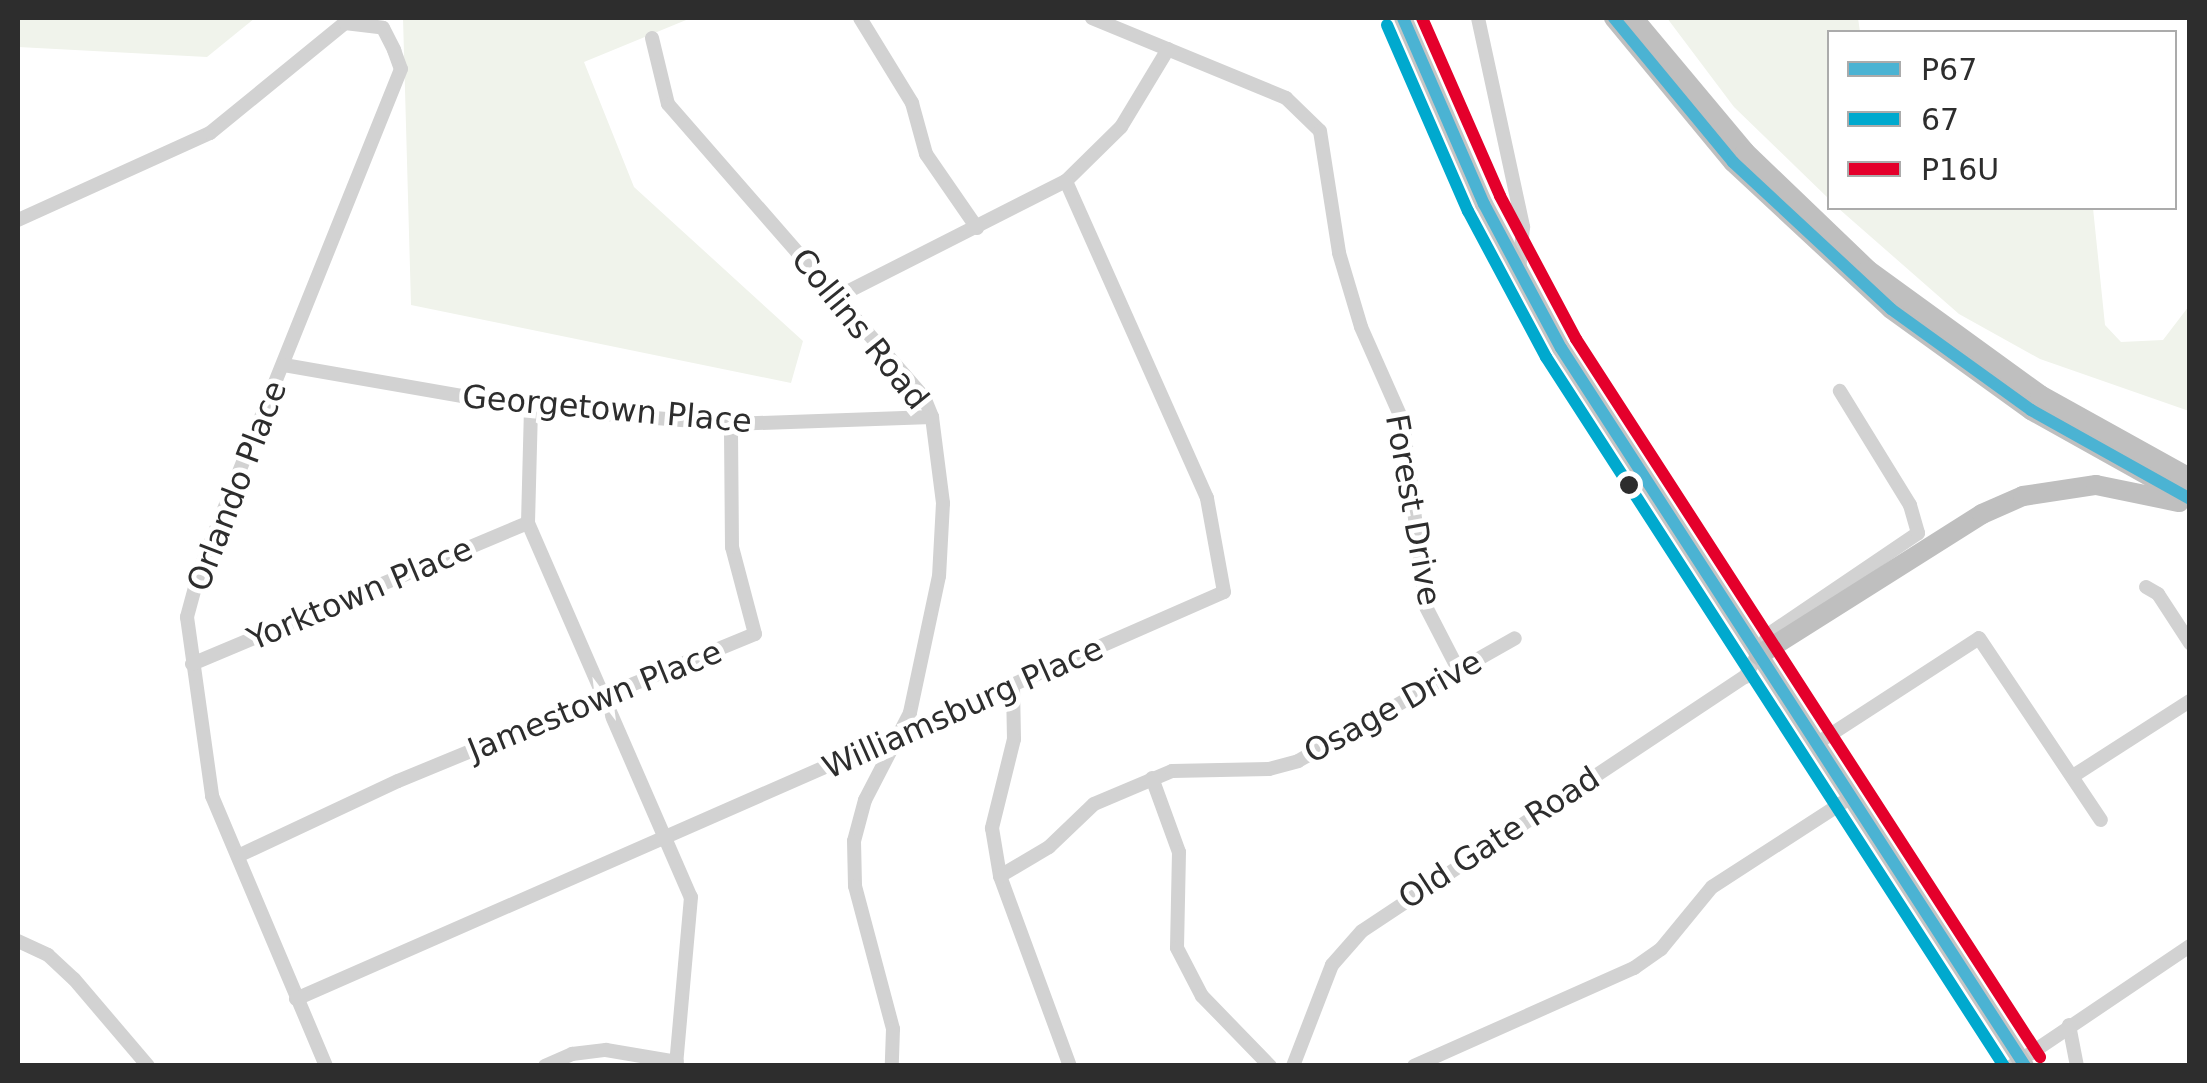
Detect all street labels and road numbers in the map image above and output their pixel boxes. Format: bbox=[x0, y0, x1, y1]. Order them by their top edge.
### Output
street label: Collins Road bbox=[783, 241, 937, 417]
street label: Orlando Place bbox=[179, 375, 295, 597]
street label: Georgetown Place bbox=[461, 377, 753, 441]
street label: Forest Drive bbox=[1377, 411, 1449, 609]
street label: Yorktown Place bbox=[242, 529, 478, 659]
street label: Williamsburg Place bbox=[817, 629, 1109, 787]
street label: Jamestown Place bbox=[462, 633, 728, 769]
street label: Osage Drive bbox=[1298, 642, 1488, 772]
street label: Old Gate Road bbox=[1391, 759, 1607, 917]

